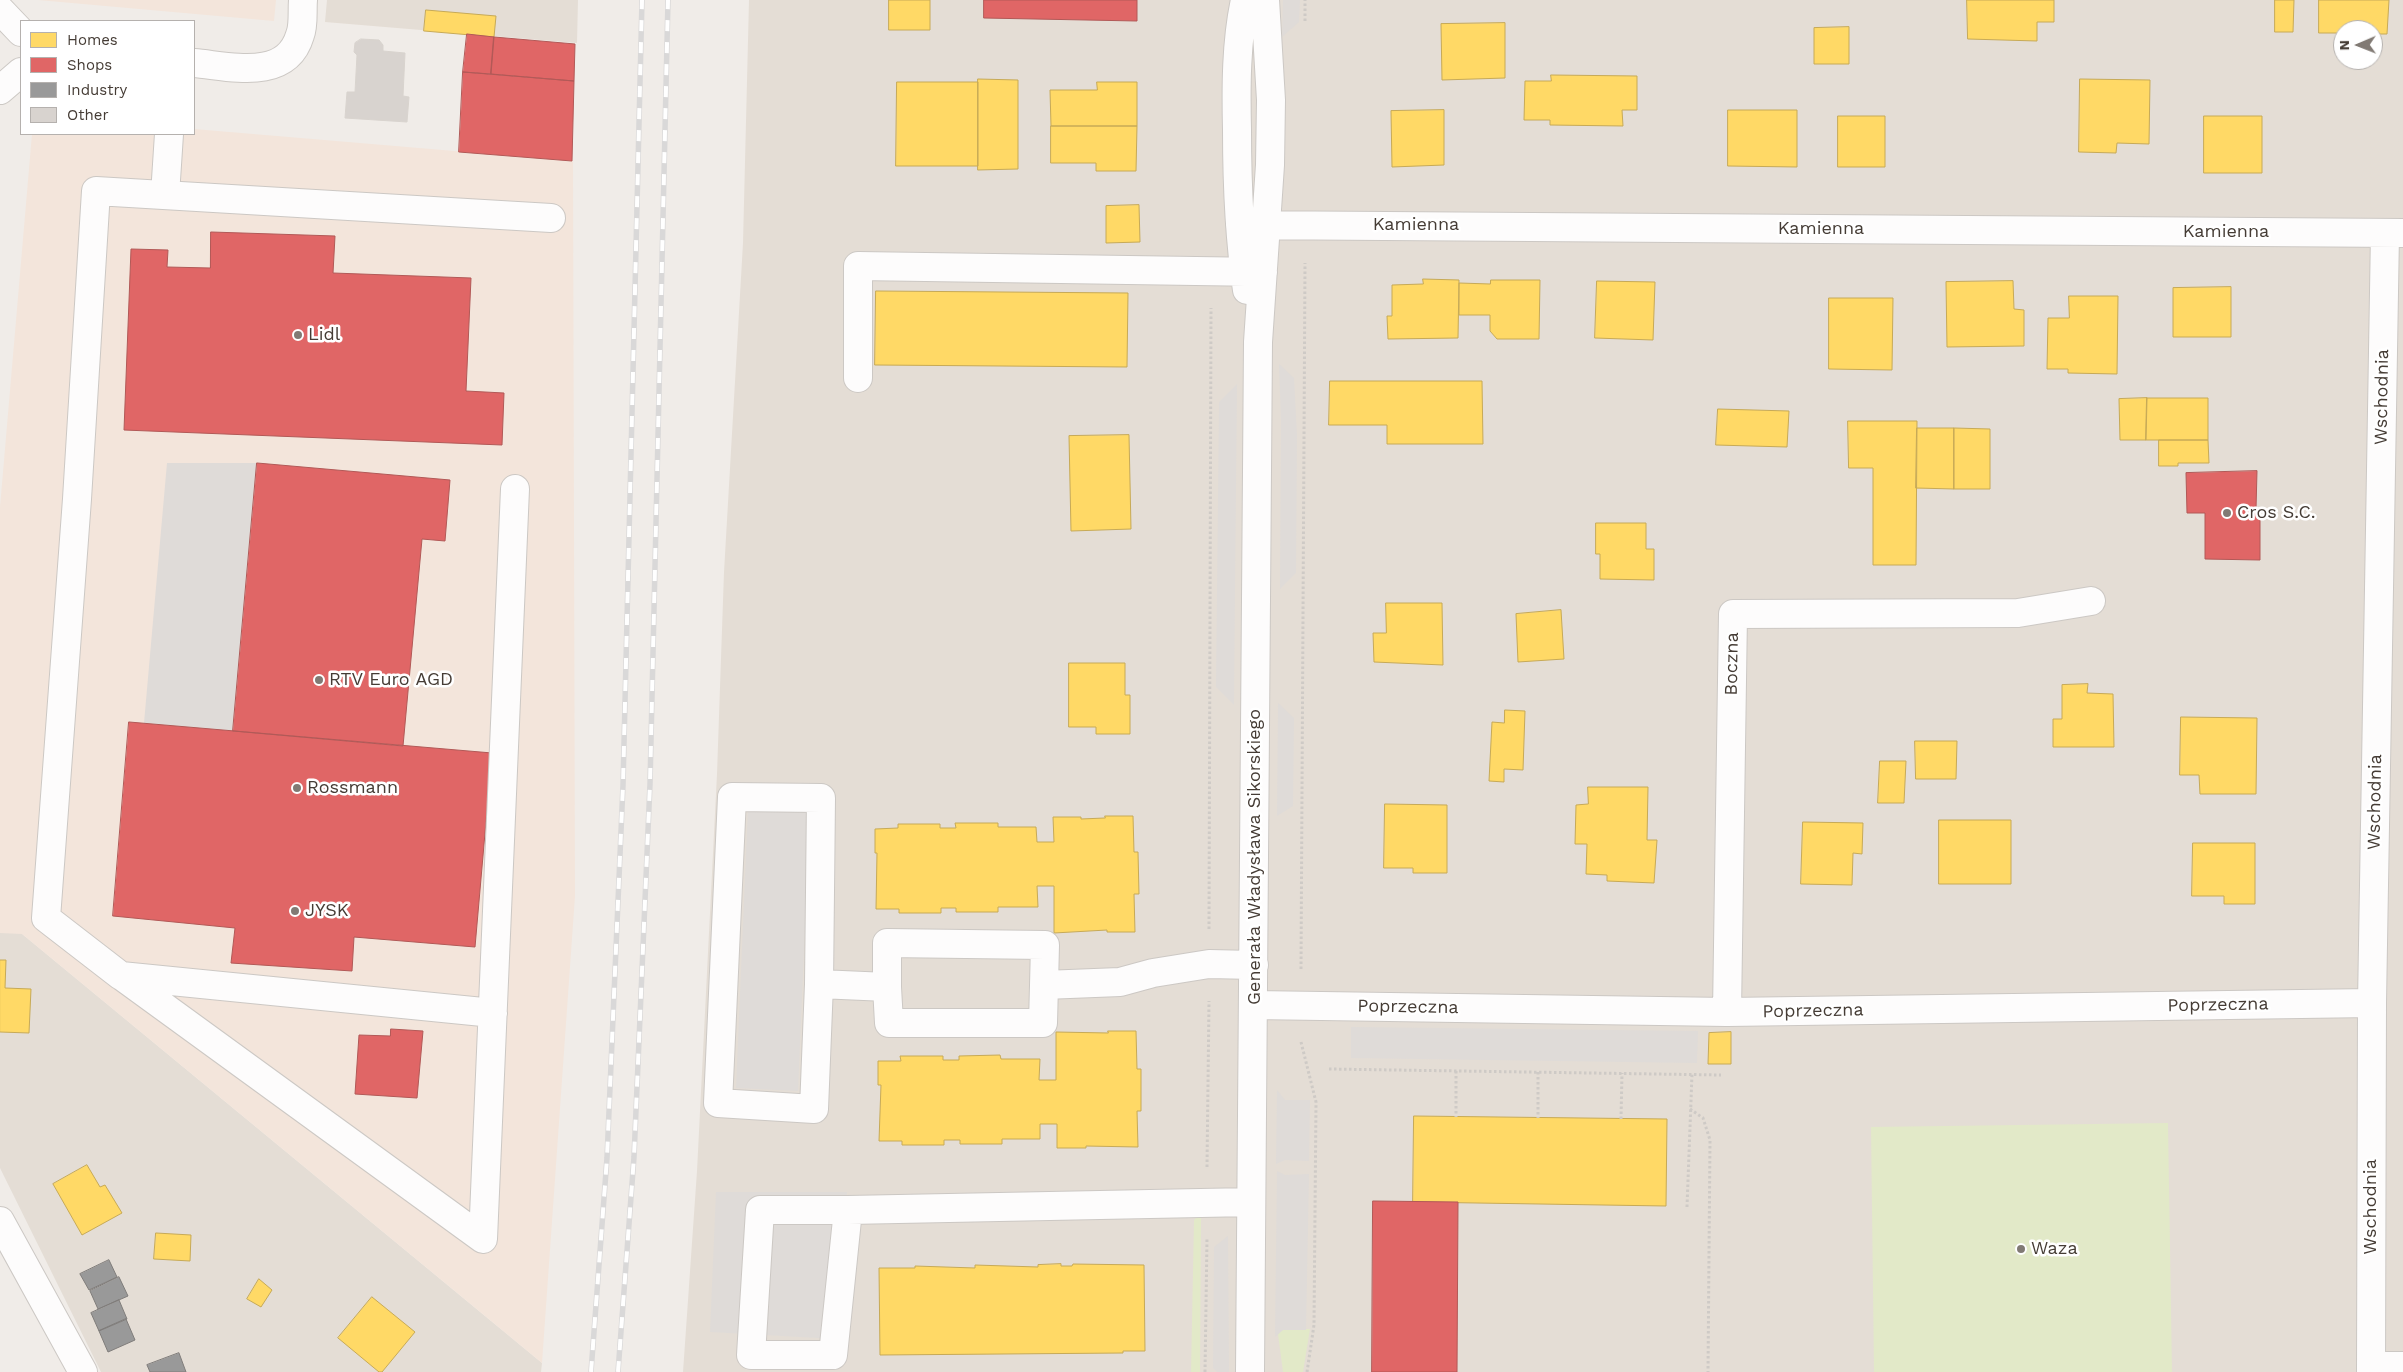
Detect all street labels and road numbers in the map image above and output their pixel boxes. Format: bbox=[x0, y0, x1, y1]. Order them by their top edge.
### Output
street label: Kamienna bbox=[1373, 214, 1459, 236]
street label: Kamienna bbox=[1778, 218, 1864, 240]
street label: Kamienna bbox=[2183, 221, 2269, 243]
street label: Wschodnia bbox=[2370, 349, 2394, 445]
street label: Boczna bbox=[1721, 632, 1743, 696]
street label: Generała Władysława Sikorskiego bbox=[1244, 709, 1266, 1005]
street label: Wschodnia bbox=[2363, 754, 2387, 850]
street label: Poprzeczna bbox=[2167, 993, 2269, 1017]
street label: Poprzeczna bbox=[1357, 995, 1459, 1019]
street label: Poprzeczna bbox=[1762, 999, 1864, 1023]
street label: Wschodnia bbox=[2360, 1159, 2382, 1255]

